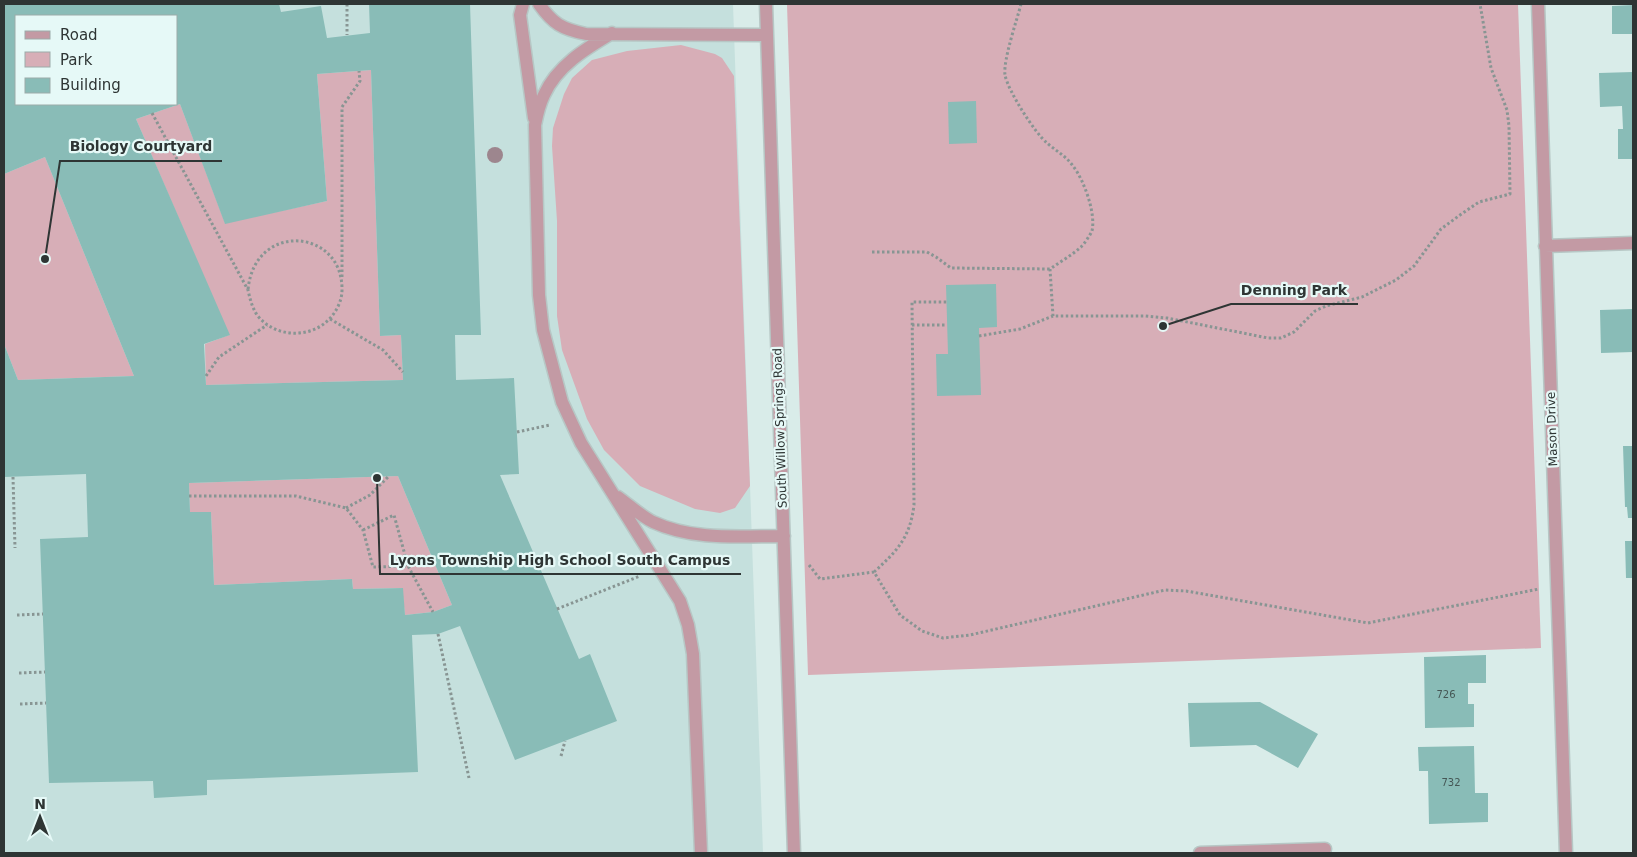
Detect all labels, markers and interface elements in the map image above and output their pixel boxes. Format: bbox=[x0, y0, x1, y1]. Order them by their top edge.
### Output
legend bbox=[15, 15, 178, 105]
text: Road bbox=[60, 26, 98, 44]
text: Park bbox=[60, 51, 93, 69]
text: Building bbox=[60, 76, 121, 94]
callout: Biology Courtyard bbox=[60, 132, 222, 161]
text: Biology Courtyard bbox=[70, 138, 212, 154]
callout: Denning Park bbox=[1231, 275, 1358, 304]
text: Denning Park bbox=[1241, 282, 1348, 298]
street label: South Willow Springs Road bbox=[770, 348, 790, 508]
street label: Mason Drive bbox=[1544, 391, 1560, 467]
callout: Lyons Township High School South Campus bbox=[380, 545, 741, 574]
text: Lyons Township High School South Campus bbox=[390, 552, 730, 568]
house number: 726 bbox=[1436, 689, 1456, 700]
house number: 732 bbox=[1441, 777, 1461, 788]
north arrow bbox=[15, 792, 65, 842]
text: N bbox=[34, 796, 46, 812]

